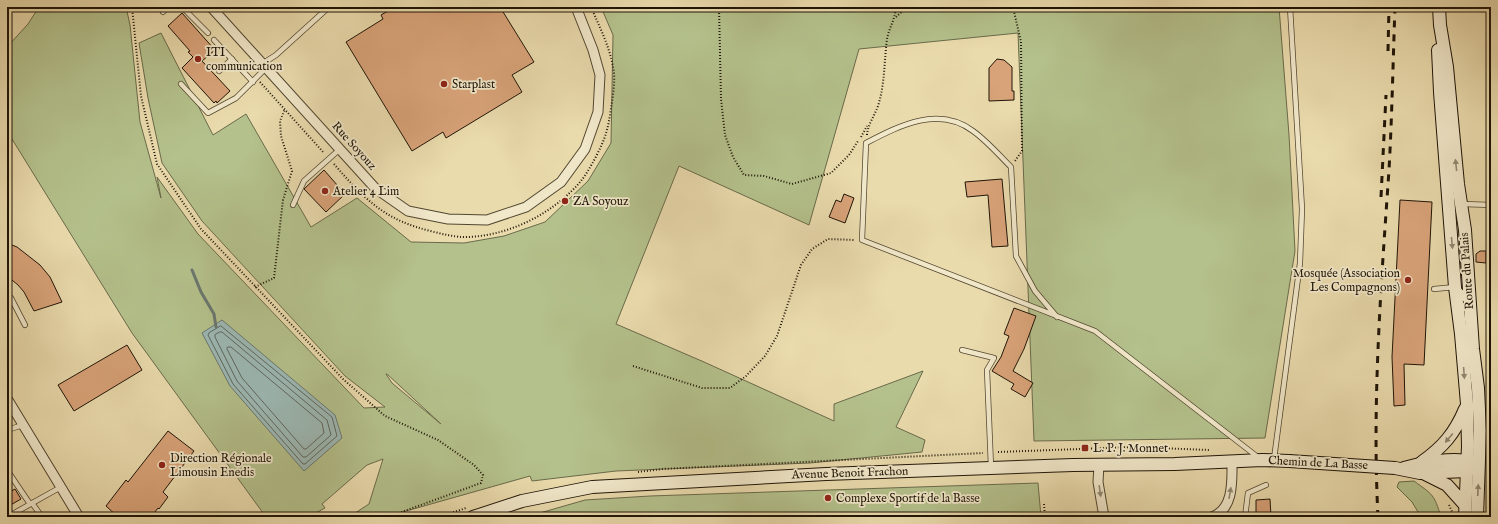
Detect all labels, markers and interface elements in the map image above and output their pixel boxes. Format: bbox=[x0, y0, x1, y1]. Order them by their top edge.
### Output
place label: ITI communication bbox=[206, 45, 283, 74]
marker: ITI communication bbox=[193, 54, 203, 64]
place label: Starplast bbox=[452, 77, 495, 93]
marker: Starplast bbox=[439, 79, 449, 89]
street label: Rue Soyouz bbox=[328, 119, 380, 174]
one-way arrow bbox=[1452, 159, 1459, 171]
place label: Atelier 4 Lim bbox=[332, 184, 399, 199]
marker: Atelier 4 Lim bbox=[320, 186, 330, 196]
place label: ZA Soyouz bbox=[573, 194, 629, 209]
marker: ZA Soyouz bbox=[560, 196, 570, 206]
street label: Route du Palais bbox=[1457, 232, 1477, 310]
one-way arrow bbox=[1449, 237, 1456, 249]
place label: Mosquée (Association Les Compagnons) bbox=[1293, 266, 1401, 296]
marker: Mosquée (Association Les Compagnons) bbox=[1403, 275, 1413, 285]
one-way arrow bbox=[1461, 367, 1468, 379]
one-way arrow bbox=[1444, 432, 1453, 443]
place label: L. P. J. Monnet bbox=[1093, 441, 1168, 457]
marker: L. P. J. Monnet bbox=[1080, 443, 1090, 453]
place label: Direction Régionale Limousin Enedis bbox=[170, 451, 272, 480]
street label: Chemin de La Basse bbox=[1268, 453, 1369, 473]
marker: Direction Régionale Limousin Enedis bbox=[157, 460, 167, 470]
street label: Avenue Benoit Frachon bbox=[790, 463, 909, 483]
one-way arrow bbox=[1475, 483, 1481, 496]
one-way arrow bbox=[1097, 485, 1103, 497]
one-way arrow bbox=[1227, 487, 1233, 499]
place label: Complexe Sportif de la Basse bbox=[836, 491, 980, 507]
marker: Complexe Sportif de la Basse bbox=[823, 493, 833, 503]

